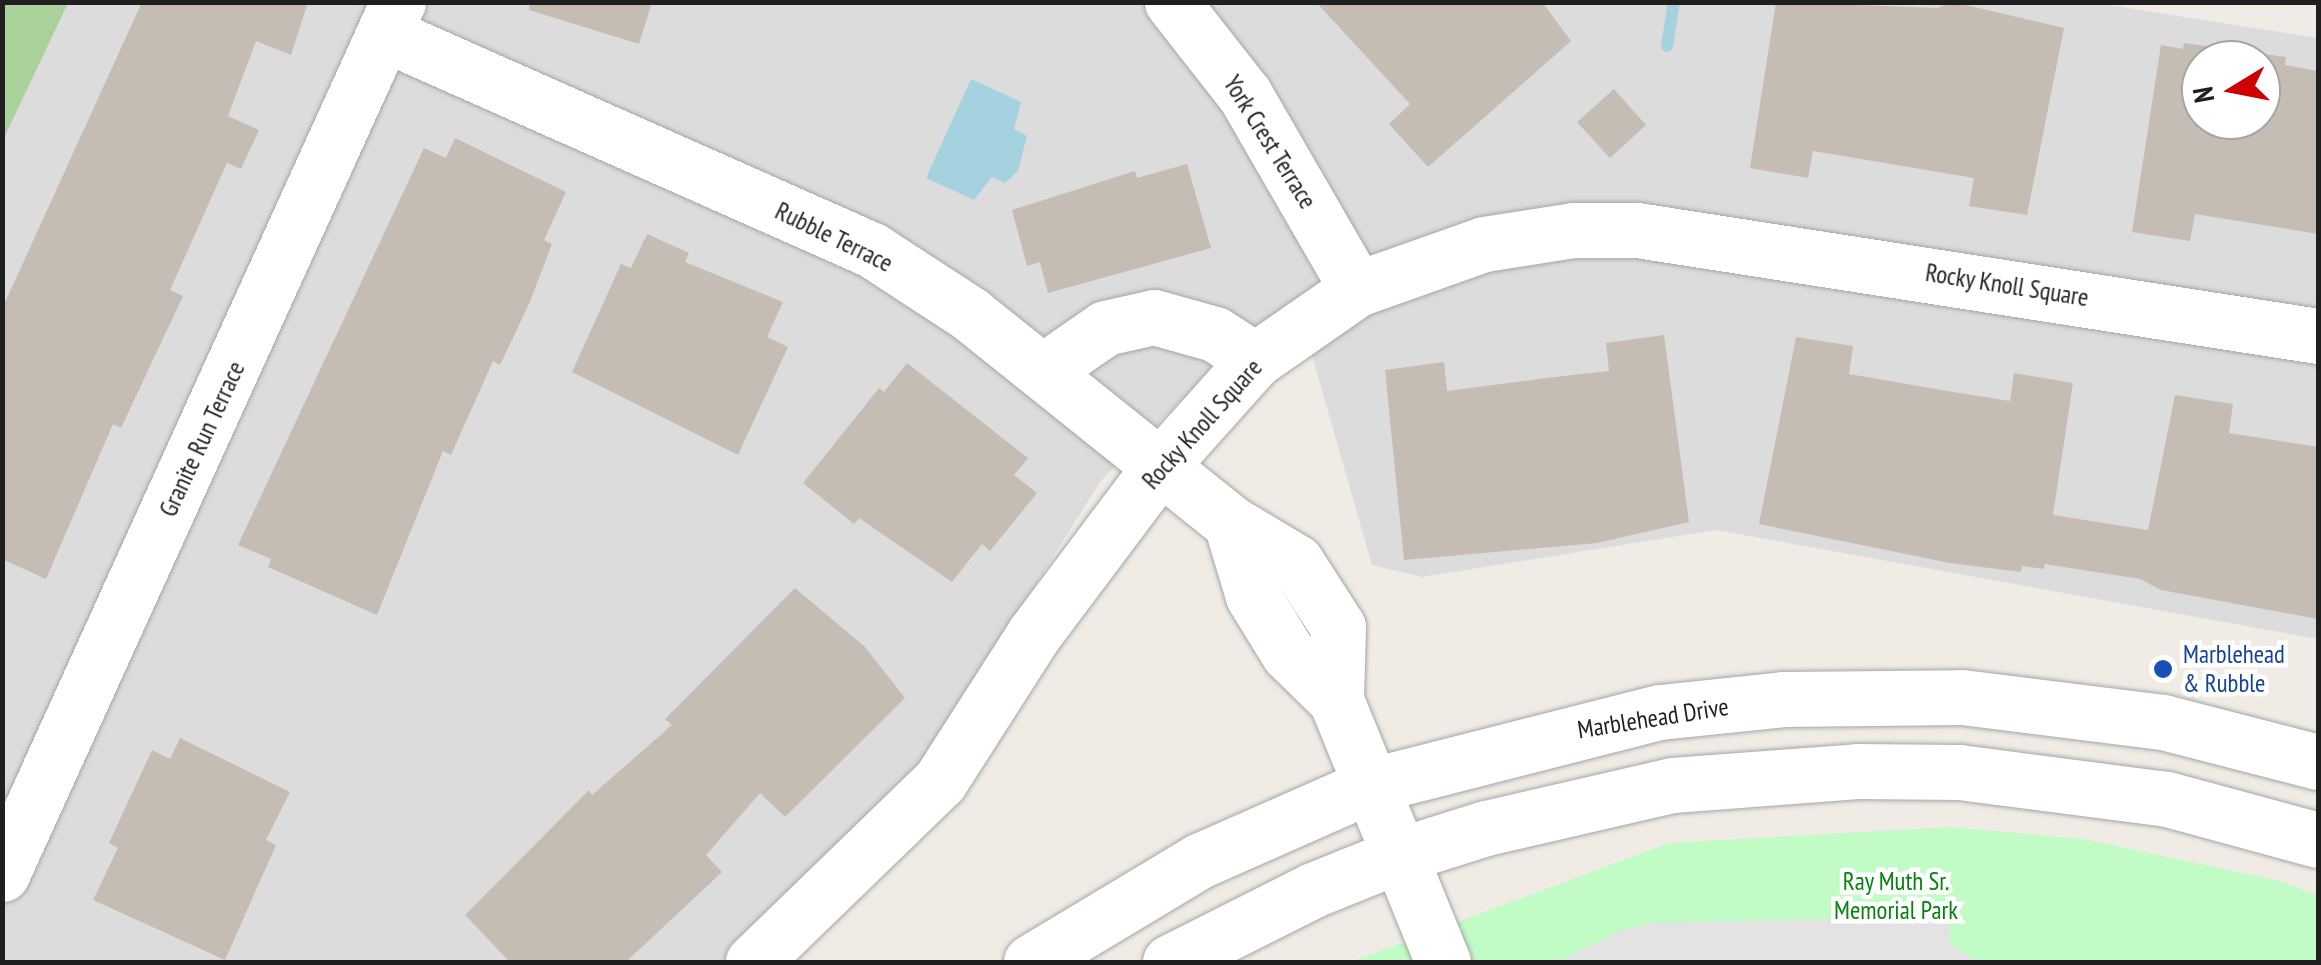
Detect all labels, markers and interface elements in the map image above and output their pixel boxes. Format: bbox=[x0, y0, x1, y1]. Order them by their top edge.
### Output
north arrow bbox=[2181, 40, 2281, 140]
street label: York Crest Terrace bbox=[1217, 69, 1323, 215]
text: N bbox=[2183, 84, 2222, 106]
street label: Rubble Terrace bbox=[770, 196, 898, 278]
street label: Rocky Knoll Square bbox=[1923, 257, 2091, 313]
street label: Rocky Knoll Square bbox=[1136, 353, 1268, 495]
street label: Granite Run Terrace bbox=[153, 356, 251, 522]
place label: Marblehead & Rubble bbox=[2183, 640, 2285, 699]
marker: Marblehead & Rubble bbox=[2152, 658, 2174, 680]
street label: Marblehead Drive bbox=[1575, 691, 1731, 745]
park label: Ray Muth Sr. Memorial Park bbox=[1834, 867, 1958, 926]

